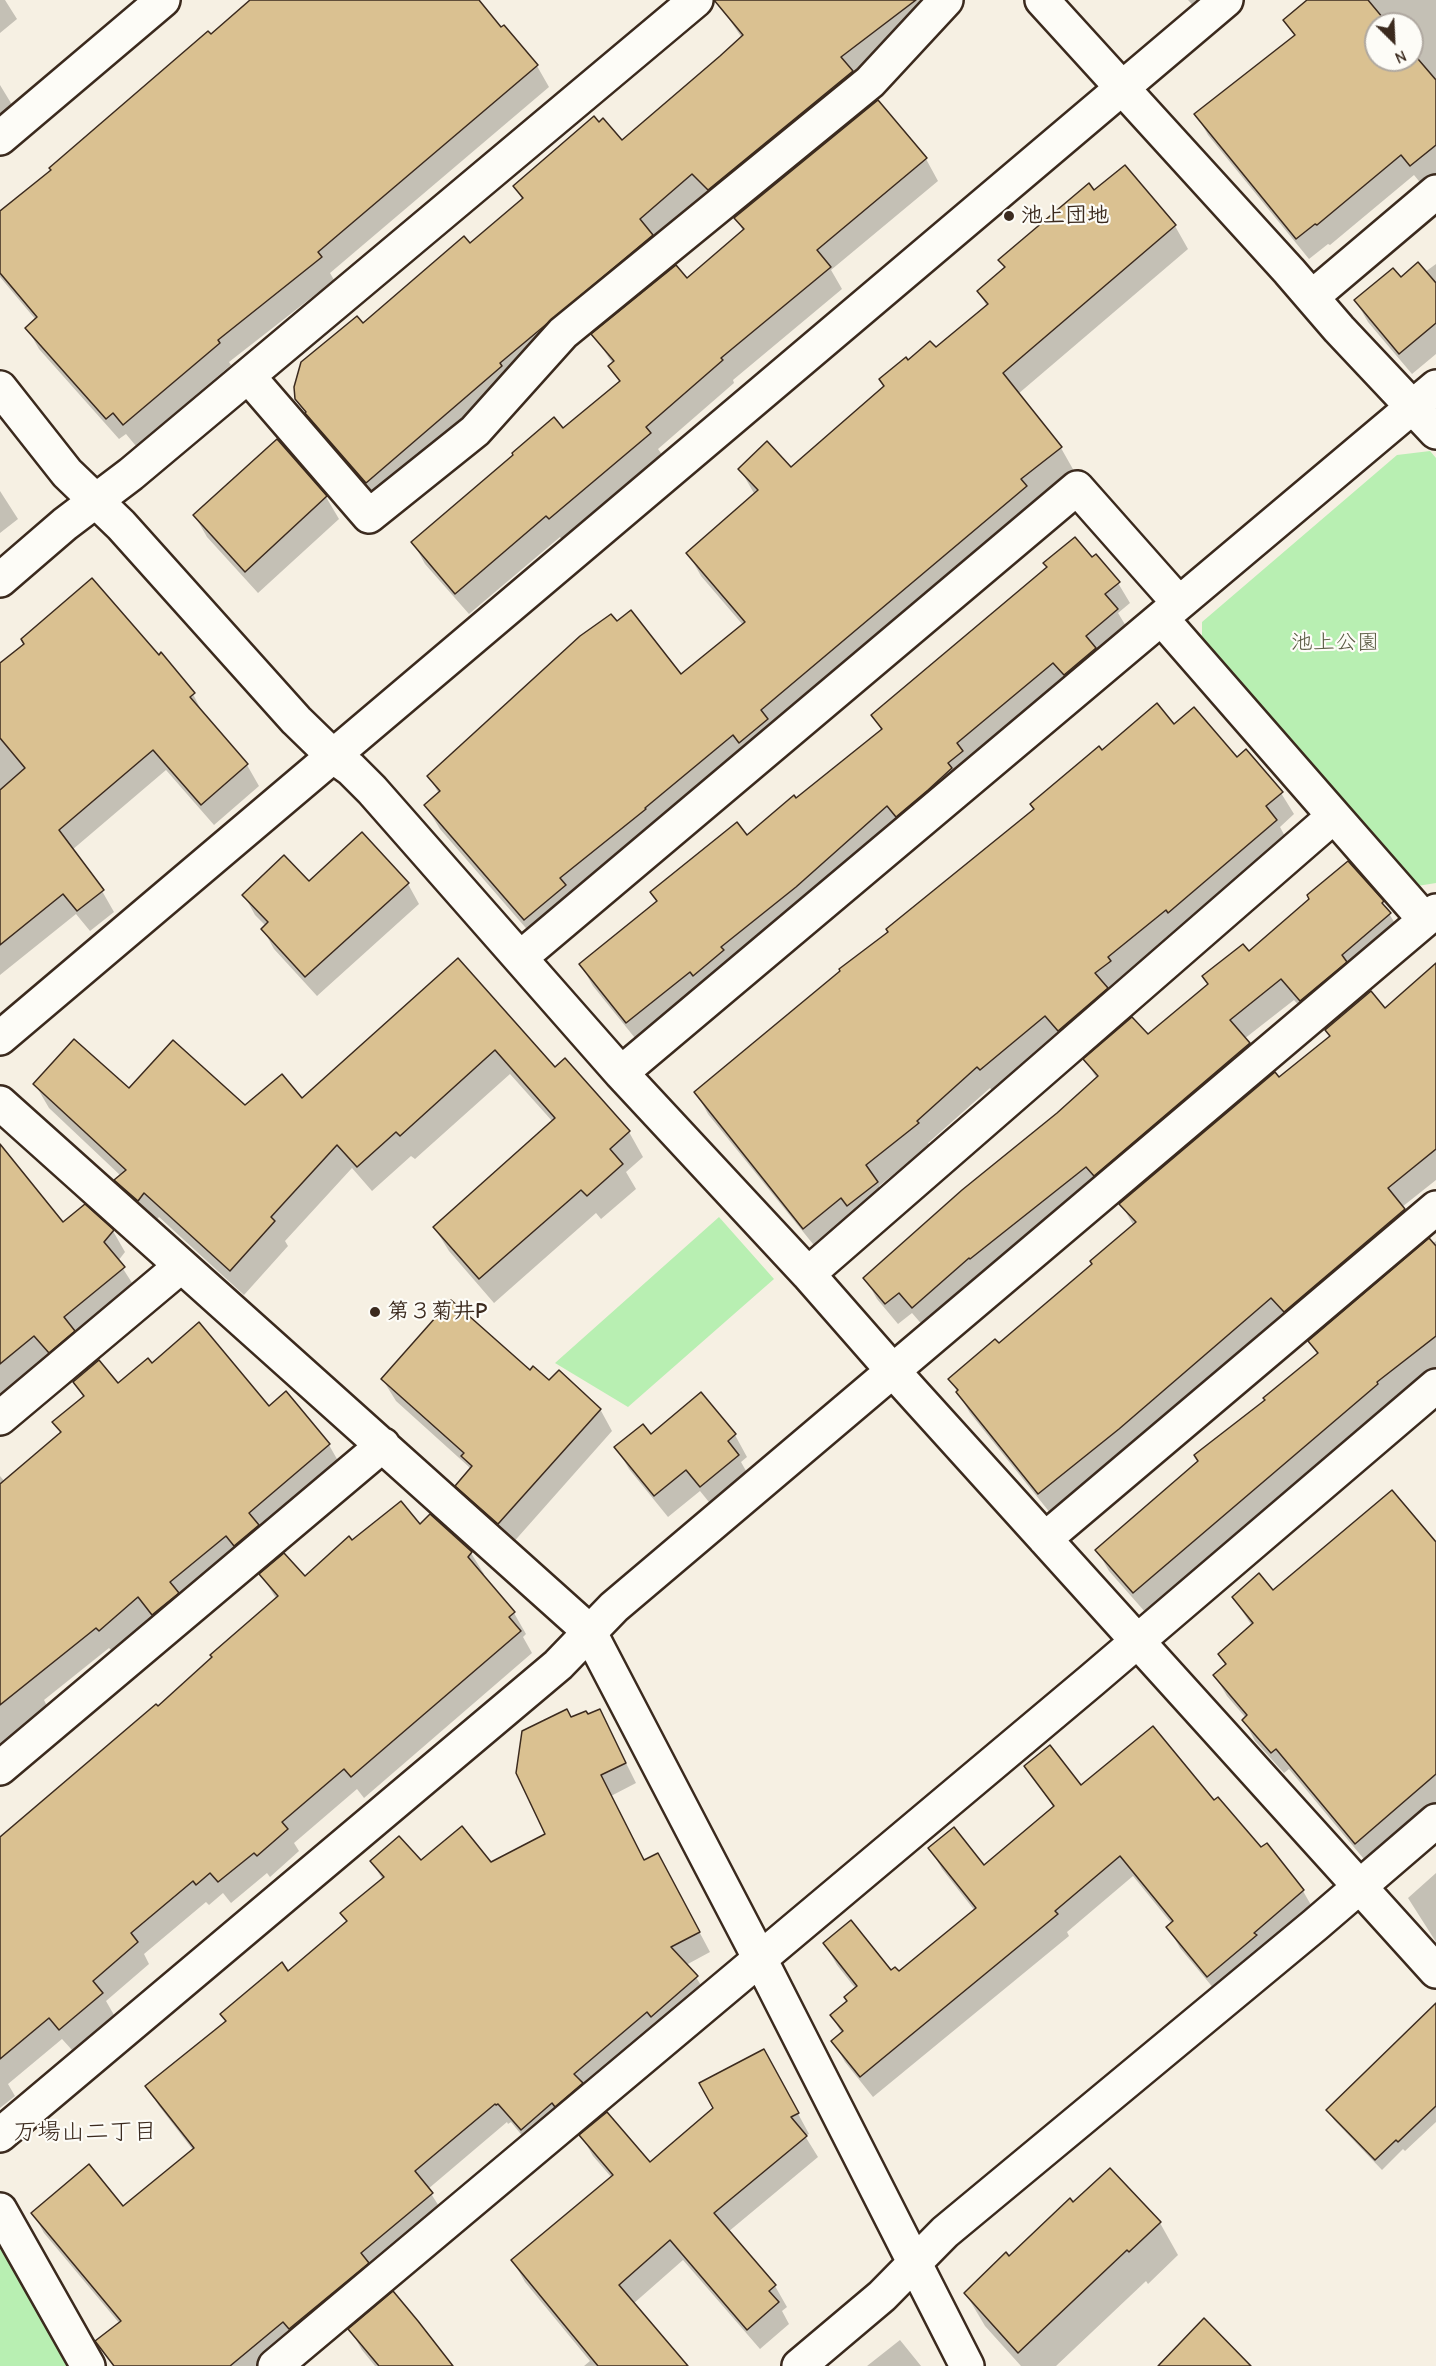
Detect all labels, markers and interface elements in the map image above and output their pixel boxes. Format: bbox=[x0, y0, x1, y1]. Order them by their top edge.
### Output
north arrow bbox=[1364, 12, 1424, 72]
text: N bbox=[1392, 46, 1409, 67]
place label: 池上団地 bbox=[1021, 203, 1109, 229]
marker: 池上団地 bbox=[1002, 209, 1016, 223]
park label: 池上公園 bbox=[1291, 630, 1379, 656]
place label: 第３菊井P bbox=[387, 1299, 487, 1325]
marker: 第３菊井P bbox=[368, 1305, 382, 1319]
district label: 万場山二丁目 bbox=[13, 2118, 157, 2146]

